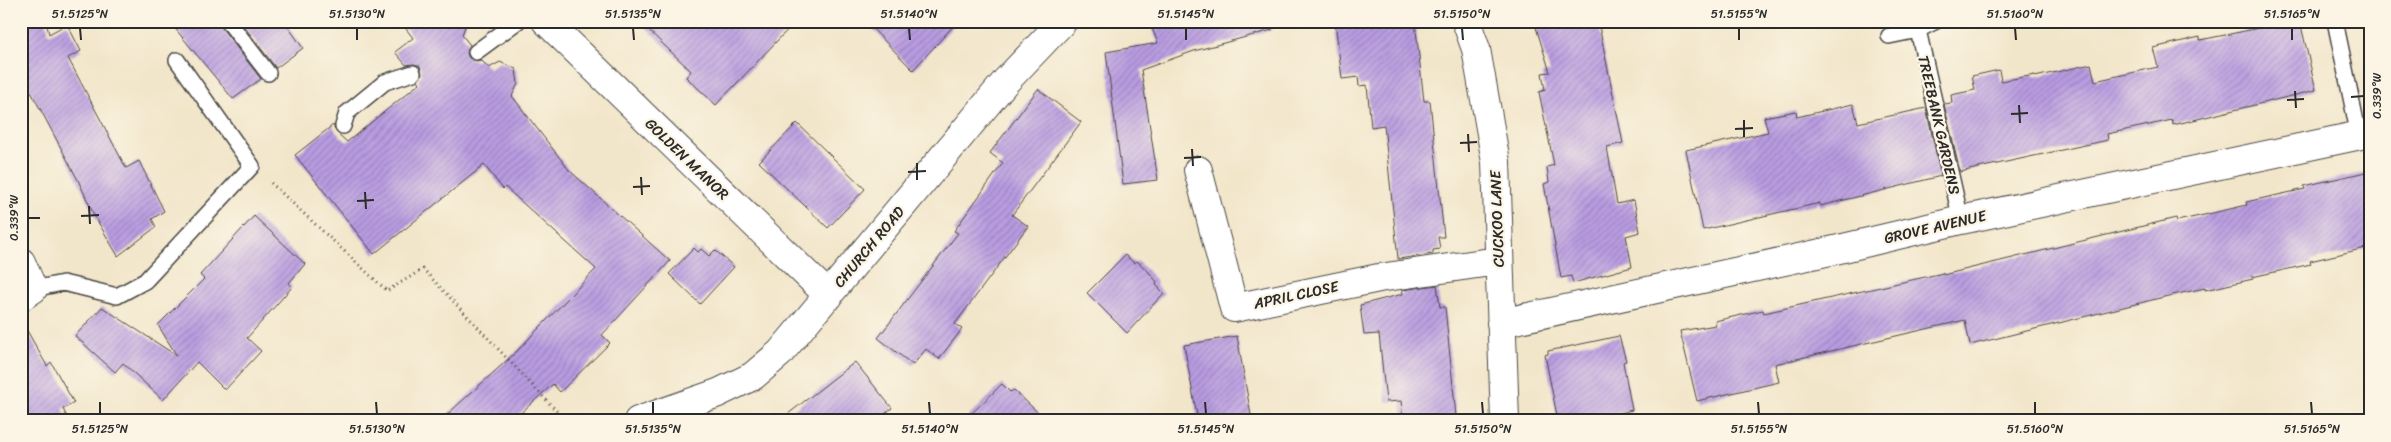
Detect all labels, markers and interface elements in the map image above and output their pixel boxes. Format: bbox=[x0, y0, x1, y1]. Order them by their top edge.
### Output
text: 51.5125°N bbox=[52, 3, 109, 25]
text: 51.5130°N bbox=[329, 3, 386, 25]
text: 51.5135°N bbox=[605, 3, 662, 25]
text: 51.5140°N bbox=[880, 3, 938, 25]
text: 51.5145°N bbox=[1158, 3, 1215, 25]
text: 51.5150°N bbox=[1434, 3, 1491, 25]
text: 51.5155°N bbox=[1711, 3, 1768, 25]
text: 51.5160°N bbox=[1987, 3, 2044, 25]
text: 51.5165°N bbox=[2264, 3, 2321, 25]
street label: TREEBANK GARDENS bbox=[1910, 53, 1968, 198]
text: 0.339°W bbox=[2366, 72, 2388, 119]
street label: GOLDEN MANOR bbox=[639, 112, 735, 206]
street label: CUCKOO LANE bbox=[1482, 169, 1512, 268]
text: 0.339°W bbox=[3, 194, 25, 241]
street label: CHURCH ROAD bbox=[827, 200, 911, 294]
street label: GROVE AVENUE bbox=[1881, 202, 1990, 251]
street label: APRIL CLOSE bbox=[1250, 273, 1342, 317]
text: 51.5125°N bbox=[72, 418, 129, 440]
text: 51.5130°N bbox=[349, 418, 406, 440]
text: 51.5135°N bbox=[625, 418, 682, 440]
text: 51.5140°N bbox=[901, 418, 959, 440]
text: 51.5145°N bbox=[1178, 418, 1235, 440]
text: 51.5150°N bbox=[1455, 418, 1512, 440]
text: 51.5155°N bbox=[1731, 418, 1788, 440]
text: 51.5160°N bbox=[2007, 418, 2064, 440]
text: 51.5165°N bbox=[2284, 418, 2341, 440]

